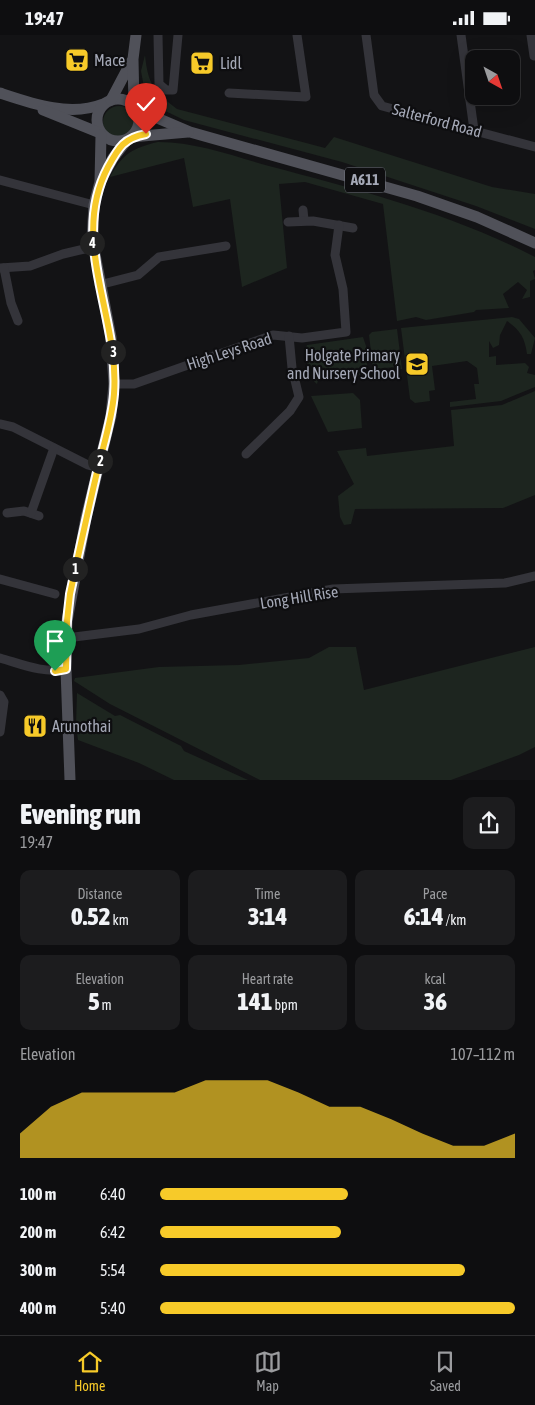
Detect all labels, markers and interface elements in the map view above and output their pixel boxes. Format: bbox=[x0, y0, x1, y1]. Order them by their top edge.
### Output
text: 19:47 bbox=[25, 7, 64, 29]
supermarket icon: Mace bbox=[64, 47, 90, 73]
supermarket icon: Lidl bbox=[189, 50, 215, 76]
north arrow bbox=[465, 50, 520, 105]
map controls bbox=[465, 50, 520, 105]
place label: Mace bbox=[94, 51, 125, 69]
place label: Lidl bbox=[220, 54, 242, 72]
pin bbox=[125, 83, 167, 134]
icon: check bbox=[132, 90, 160, 118]
street label: Salterford Road bbox=[390, 99, 484, 141]
road number: A611 bbox=[345, 167, 385, 193]
pin: 4 bbox=[80, 231, 104, 255]
text: 4 bbox=[89, 235, 96, 251]
street label: High Leys Road bbox=[184, 329, 274, 374]
pin: 3 bbox=[100, 339, 126, 365]
text: 3 bbox=[110, 344, 117, 360]
place label: Holgate Primary and Nursery School bbox=[287, 346, 401, 383]
school or university icon: Holgate Primary and Nursery School bbox=[404, 351, 430, 377]
pin: 2 bbox=[88, 449, 112, 473]
text: 2 bbox=[97, 453, 104, 469]
pin: 1 bbox=[62, 557, 88, 581]
text: 1 bbox=[72, 561, 79, 577]
street label: Long Hill Rise bbox=[259, 582, 339, 613]
pin bbox=[34, 620, 76, 671]
icon: arrive bbox=[41, 627, 69, 655]
restaurant icon: Arunothai bbox=[22, 713, 48, 739]
place label: Arunothai bbox=[52, 717, 111, 735]
button: share bbox=[463, 797, 515, 849]
text: Evening run bbox=[20, 798, 141, 830]
text: 19:47 bbox=[20, 833, 53, 851]
text: Distance bbox=[77, 886, 122, 902]
text: Time bbox=[255, 886, 280, 902]
text: Pace bbox=[423, 886, 447, 902]
text: 0.52 bbox=[71, 902, 111, 930]
text: 3:14 bbox=[248, 902, 287, 930]
text: 6:14 bbox=[404, 902, 444, 930]
text: km bbox=[111, 912, 129, 928]
text: /km bbox=[444, 912, 466, 928]
text: Elevation bbox=[76, 971, 124, 987]
text: Heart rate bbox=[242, 971, 293, 987]
text: kcal bbox=[425, 971, 446, 987]
text: 5 bbox=[88, 987, 100, 1015]
text: 141 bbox=[237, 987, 272, 1015]
text: 36 bbox=[423, 987, 447, 1015]
text: m bbox=[100, 997, 112, 1013]
text: bpm bbox=[272, 997, 298, 1013]
text: Elevation bbox=[20, 1045, 75, 1063]
text: 107–112 m bbox=[451, 1045, 515, 1063]
text: 100 m bbox=[20, 1185, 56, 1203]
text: 6:40 bbox=[100, 1185, 125, 1203]
text: 200 m bbox=[20, 1223, 56, 1241]
text: 6:42 bbox=[100, 1223, 125, 1241]
text: 300 m bbox=[20, 1261, 56, 1279]
text: 5:54 bbox=[100, 1261, 125, 1279]
text: 400 m bbox=[20, 1299, 56, 1317]
text: 5:40 bbox=[100, 1299, 125, 1317]
tab: Home bbox=[74, 1348, 105, 1394]
tab: Map bbox=[254, 1348, 282, 1394]
tab: Saved bbox=[430, 1348, 461, 1394]

